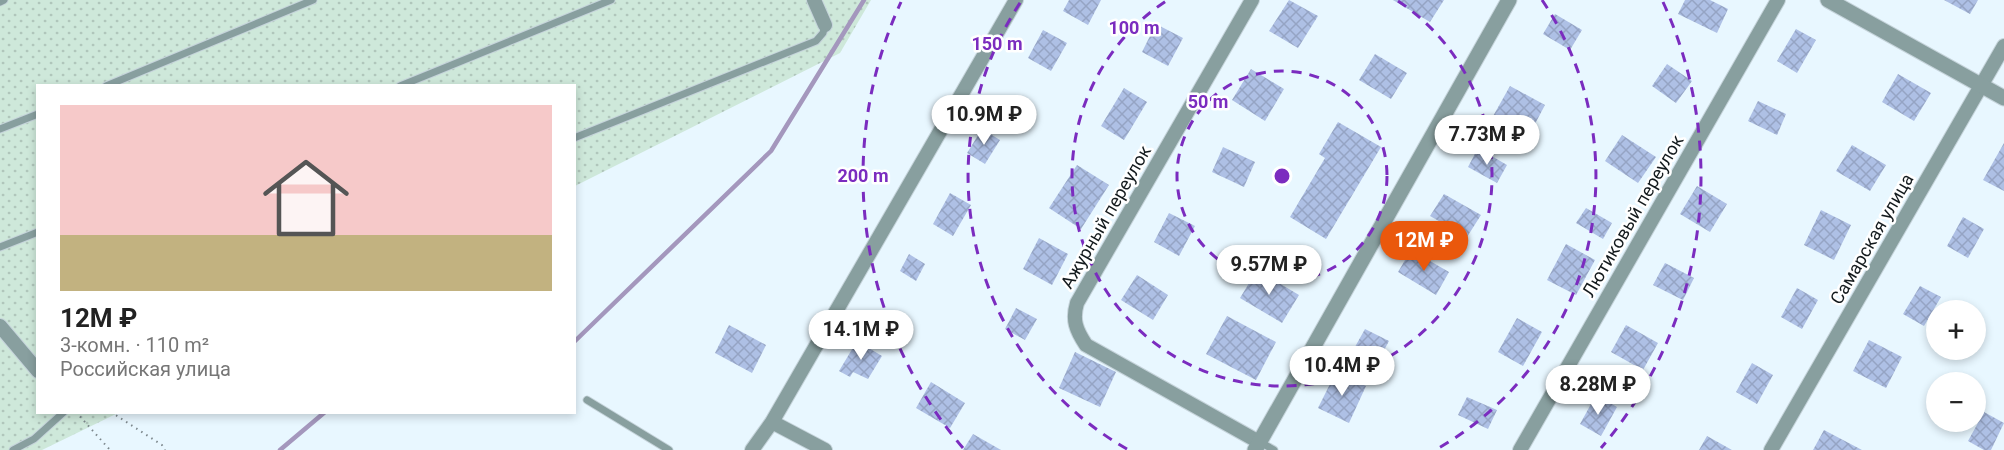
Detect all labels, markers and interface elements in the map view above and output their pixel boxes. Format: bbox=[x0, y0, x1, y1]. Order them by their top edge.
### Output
text: 100 m bbox=[1108, 17, 1160, 38]
text: 150 m bbox=[971, 33, 1023, 54]
text: 50 m bbox=[1188, 91, 1228, 112]
pin: 10.9M ₽ bbox=[929, 95, 1039, 146]
text: 10.9M ₽ bbox=[946, 102, 1022, 126]
pin: 7.73M ₽ bbox=[1432, 115, 1542, 166]
text: 7.73M ₽ bbox=[1449, 122, 1525, 146]
street label: Лютиковый переулок bbox=[1578, 131, 1688, 300]
street label: Ажурный переулок bbox=[1056, 141, 1155, 292]
icon: home bbox=[252, 144, 360, 252]
text: 200 m bbox=[837, 165, 889, 186]
centre of rings bbox=[1272, 166, 1292, 186]
street label: Самарская улица bbox=[1826, 170, 1918, 308]
pin: 12M ₽ bbox=[1382, 221, 1466, 272]
text: 12M ₽ bbox=[1394, 228, 1454, 252]
pin: 9.57M ₽ bbox=[1214, 245, 1324, 296]
text: 9.57M ₽ bbox=[1231, 252, 1307, 276]
map controls bbox=[1926, 300, 1986, 432]
button: + bbox=[1926, 300, 1986, 360]
text: 12M ₽ bbox=[60, 303, 137, 333]
pin: 14.1M ₽ bbox=[806, 310, 916, 361]
text: 14.1M ₽ bbox=[823, 317, 899, 341]
text: 3-комн. · 110 m² bbox=[60, 333, 209, 357]
pin: 10.4M ₽ bbox=[1287, 346, 1397, 397]
text: 10.4M ₽ bbox=[1304, 353, 1380, 377]
text: Российская улица bbox=[60, 357, 231, 381]
pin: 8.28M ₽ bbox=[1543, 365, 1653, 416]
text: 8.28M ₽ bbox=[1560, 372, 1636, 396]
button: − bbox=[1926, 372, 1986, 432]

